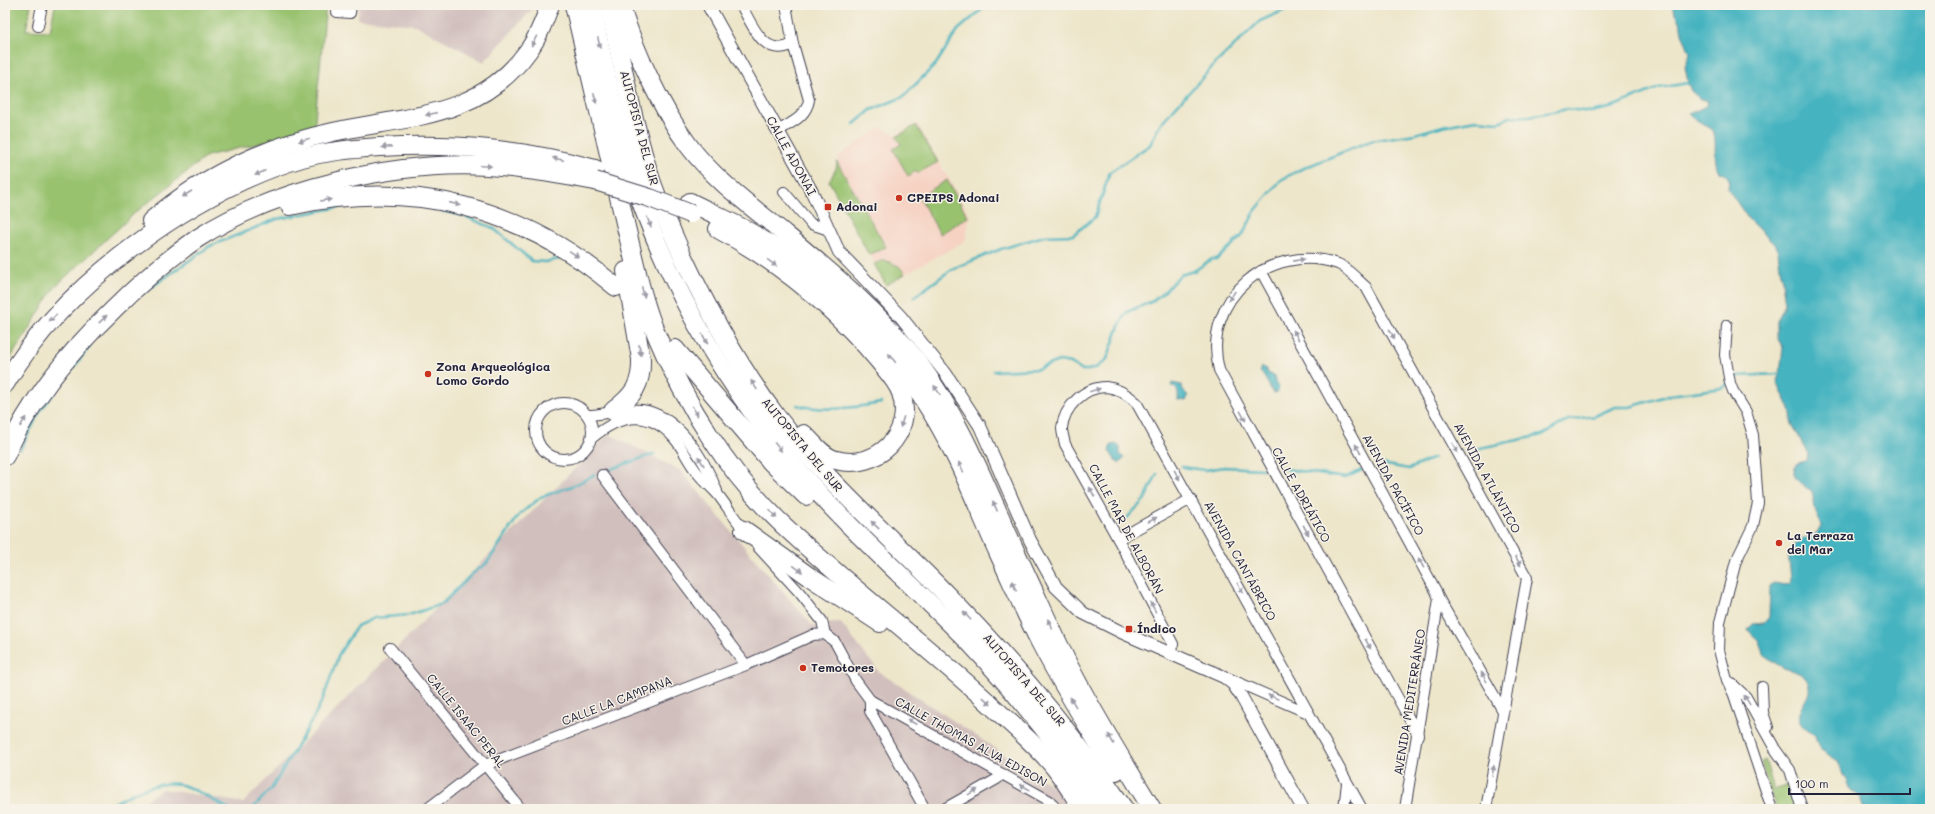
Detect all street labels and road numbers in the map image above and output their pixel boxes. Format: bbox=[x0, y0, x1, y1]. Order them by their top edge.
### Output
street label: AUTOPISTA DEL SUR bbox=[617, 68, 663, 187]
street label: CALLE ADONAI bbox=[763, 113, 820, 198]
street label: AUTOPISTA DEL SUR bbox=[759, 394, 847, 495]
street label: AVENIDA ATLÁNTICO bbox=[1451, 419, 1525, 536]
street label: AVENIDA PACÍFICO bbox=[1359, 431, 1428, 538]
street label: CALLE ADRIÁTICO bbox=[1269, 444, 1335, 545]
street label: CALLE MAR DE ALBORÁN bbox=[1086, 461, 1168, 596]
street label: AVENIDA CANTÁBRICO bbox=[1201, 498, 1281, 623]
street label: AVENIDA MEDITERRÁNEO bbox=[1390, 627, 1428, 776]
street label: AUTOPISTA DEL SUR bbox=[980, 629, 1070, 729]
street label: CALLE ISAAC PERAL bbox=[424, 670, 510, 771]
street label: CALLE LA CAMPANA bbox=[559, 672, 674, 728]
street label: CALLE THOMAS ALVA EDISON bbox=[893, 693, 1050, 790]

